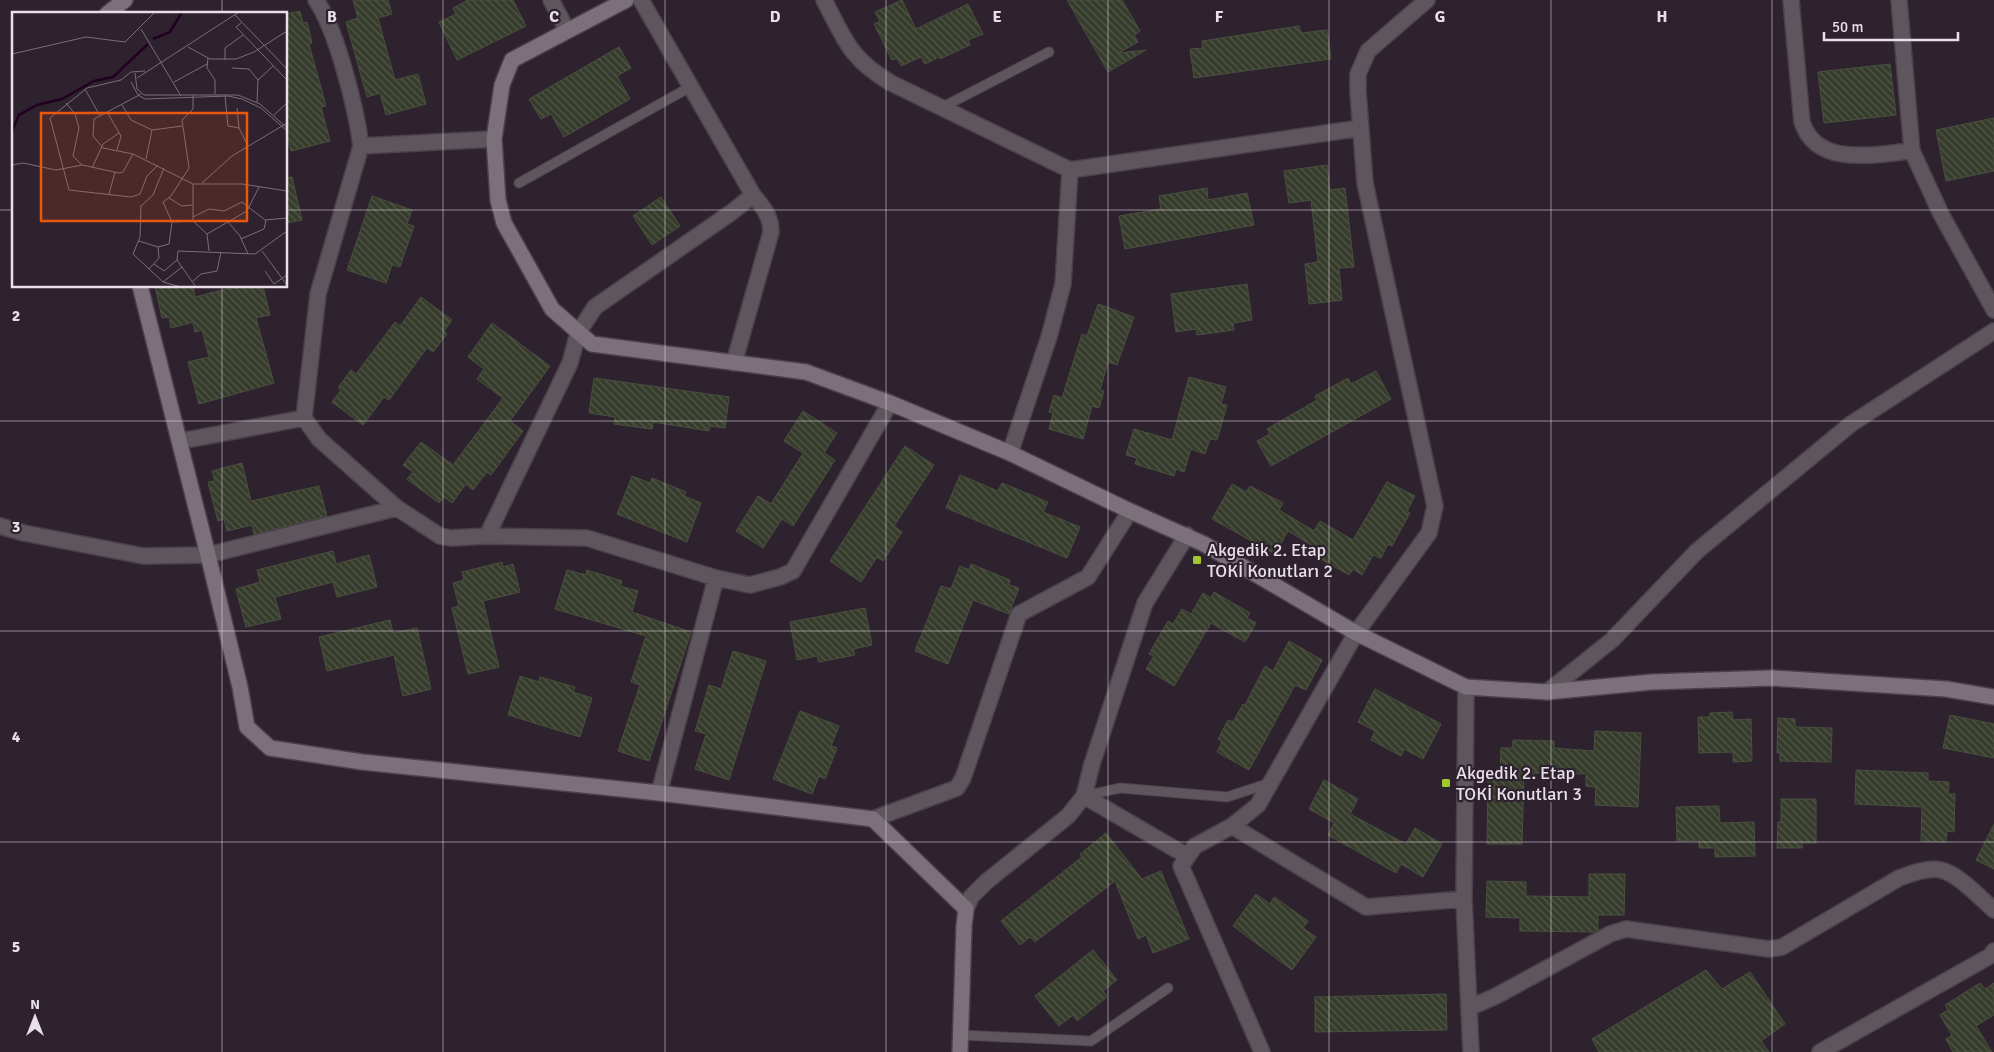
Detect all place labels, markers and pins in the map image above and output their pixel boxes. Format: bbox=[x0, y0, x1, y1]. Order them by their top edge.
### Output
place label: Akgedik 2. Etap TOKİ Konutları 2 bbox=[1207, 539, 1333, 582]
marker: Akgedik 2. Etap TOKİ Konutları 2 bbox=[1191, 554, 1203, 566]
place label: Akgedik 2. Etap TOKİ Konutları 3 bbox=[1456, 762, 1582, 805]
marker: Akgedik 2. Etap TOKİ Konutları 3 bbox=[1440, 777, 1452, 789]

